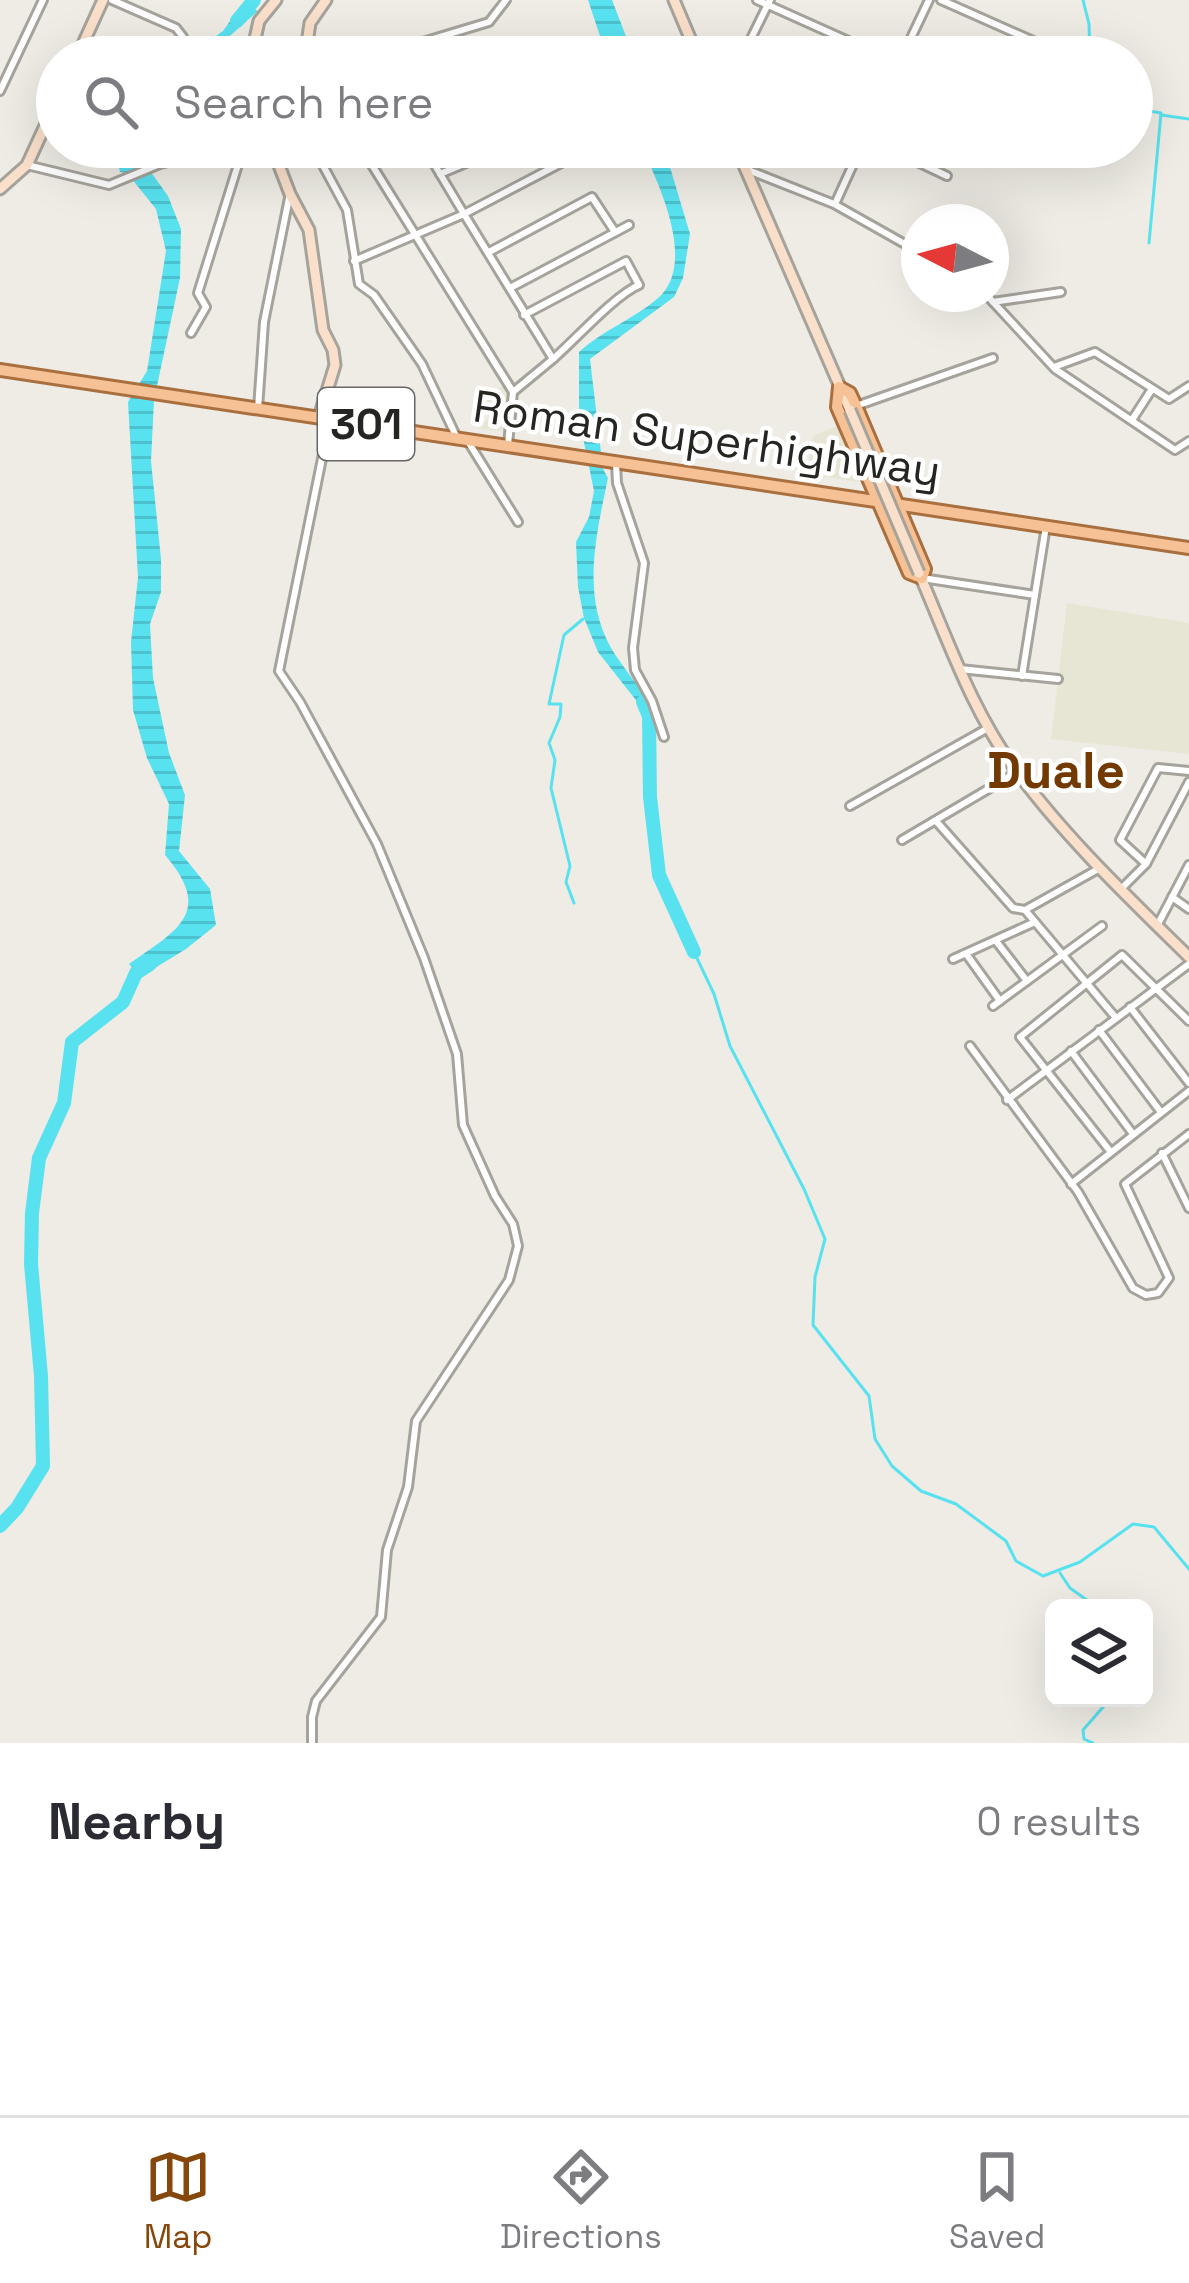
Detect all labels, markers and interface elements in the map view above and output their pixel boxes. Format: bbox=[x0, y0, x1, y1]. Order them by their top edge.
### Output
search box bbox=[36, 36, 1153, 168]
icon: search bbox=[78, 69, 144, 135]
text: Search here bbox=[174, 74, 433, 131]
north arrow bbox=[901, 204, 1009, 312]
street label: Roman Superhighway bbox=[470, 377, 944, 499]
road number: 301 bbox=[318, 388, 414, 460]
district label: Duale bbox=[987, 738, 1125, 803]
map controls bbox=[1045, 1599, 1153, 1707]
button: layers bbox=[1045, 1599, 1153, 1707]
text: Nearby bbox=[48, 1789, 225, 1854]
text: 0 results bbox=[976, 1797, 1141, 1846]
tab: Map bbox=[144, 2144, 212, 2258]
tab: Directions bbox=[500, 2144, 662, 2258]
tab: Saved bbox=[949, 2144, 1045, 2258]

